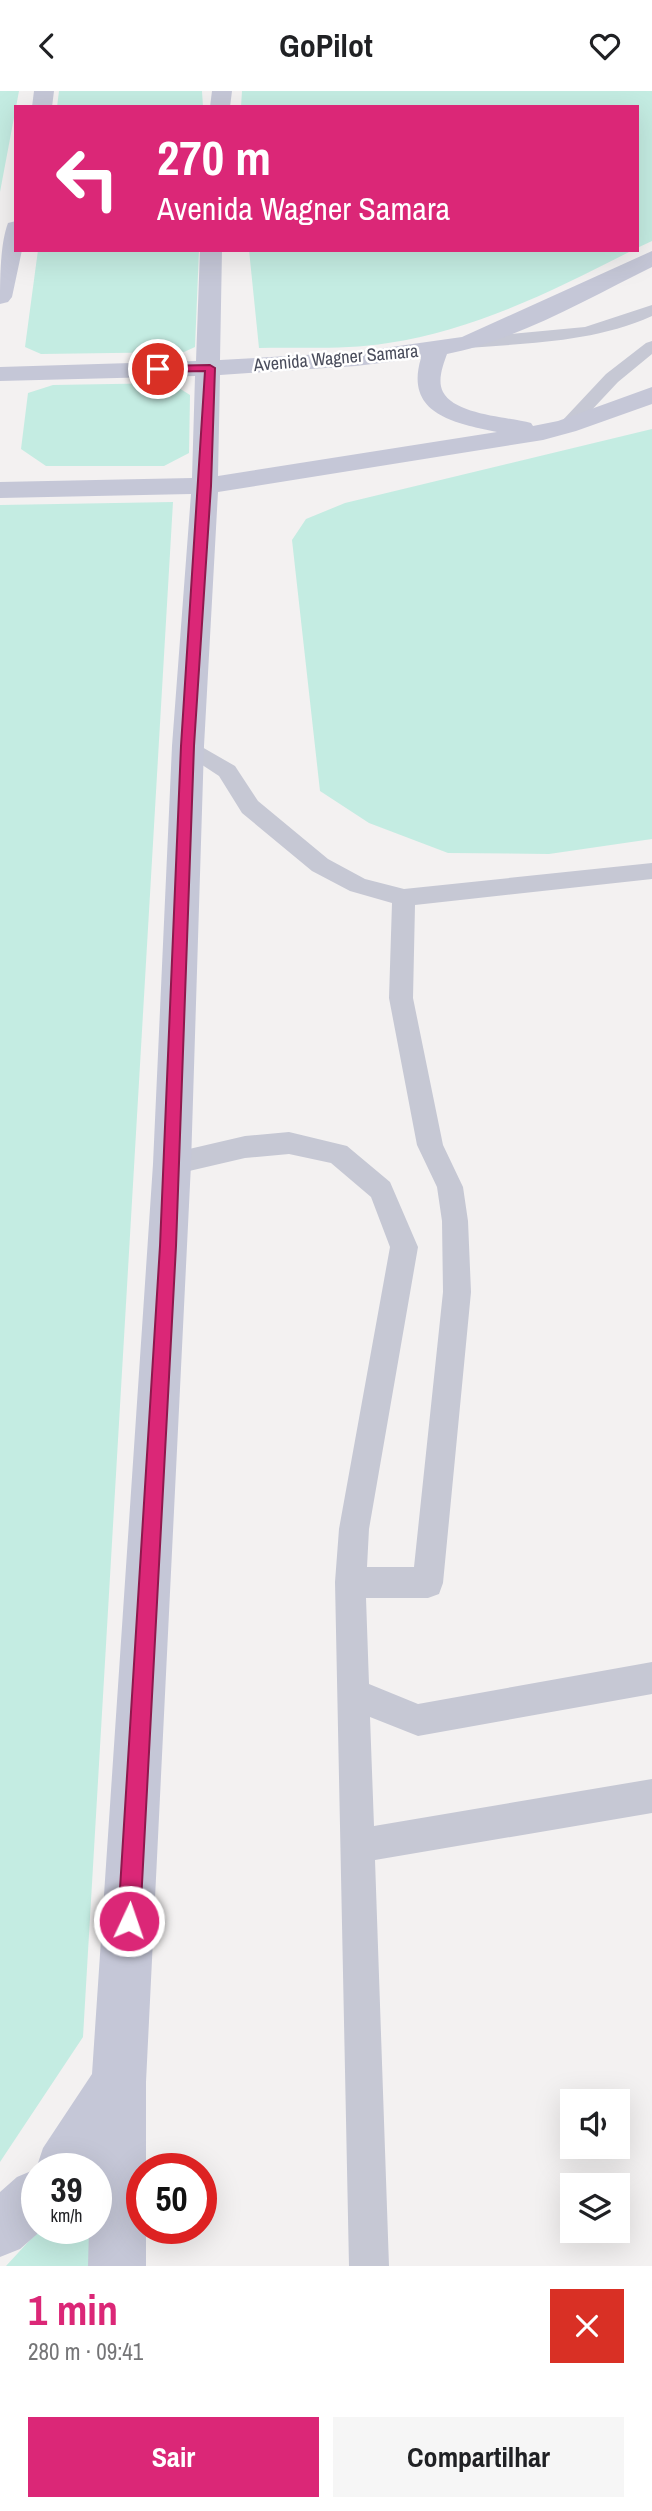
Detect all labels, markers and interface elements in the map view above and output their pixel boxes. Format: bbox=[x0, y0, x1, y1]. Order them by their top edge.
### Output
text: GoPilot bbox=[279, 24, 373, 67]
icon: back bbox=[28, 27, 66, 65]
icon: heart bbox=[586, 27, 624, 65]
text: 270 m bbox=[157, 124, 271, 190]
icon: left bbox=[42, 133, 133, 224]
text: Avenida Wagner Samara bbox=[157, 187, 450, 230]
street label: Avenida Wagner Samara bbox=[252, 338, 419, 377]
pin bbox=[128, 339, 188, 399]
icon: arrive bbox=[139, 350, 177, 388]
position arrow bbox=[92, 1884, 166, 1958]
map controls bbox=[560, 2089, 630, 2243]
button: sound bbox=[560, 2089, 630, 2159]
speed limit sign: 50 bbox=[126, 2153, 217, 2244]
text: 39 bbox=[51, 2166, 82, 2213]
button: layers bbox=[560, 2173, 630, 2243]
text: km/h bbox=[51, 2203, 83, 2228]
text: 1 min bbox=[28, 2282, 118, 2338]
button: close bbox=[550, 2289, 624, 2363]
text: 280 m · 09:41 bbox=[28, 2336, 143, 2367]
button: Sair bbox=[28, 2417, 319, 2497]
button: Compartilhar bbox=[333, 2417, 624, 2497]

